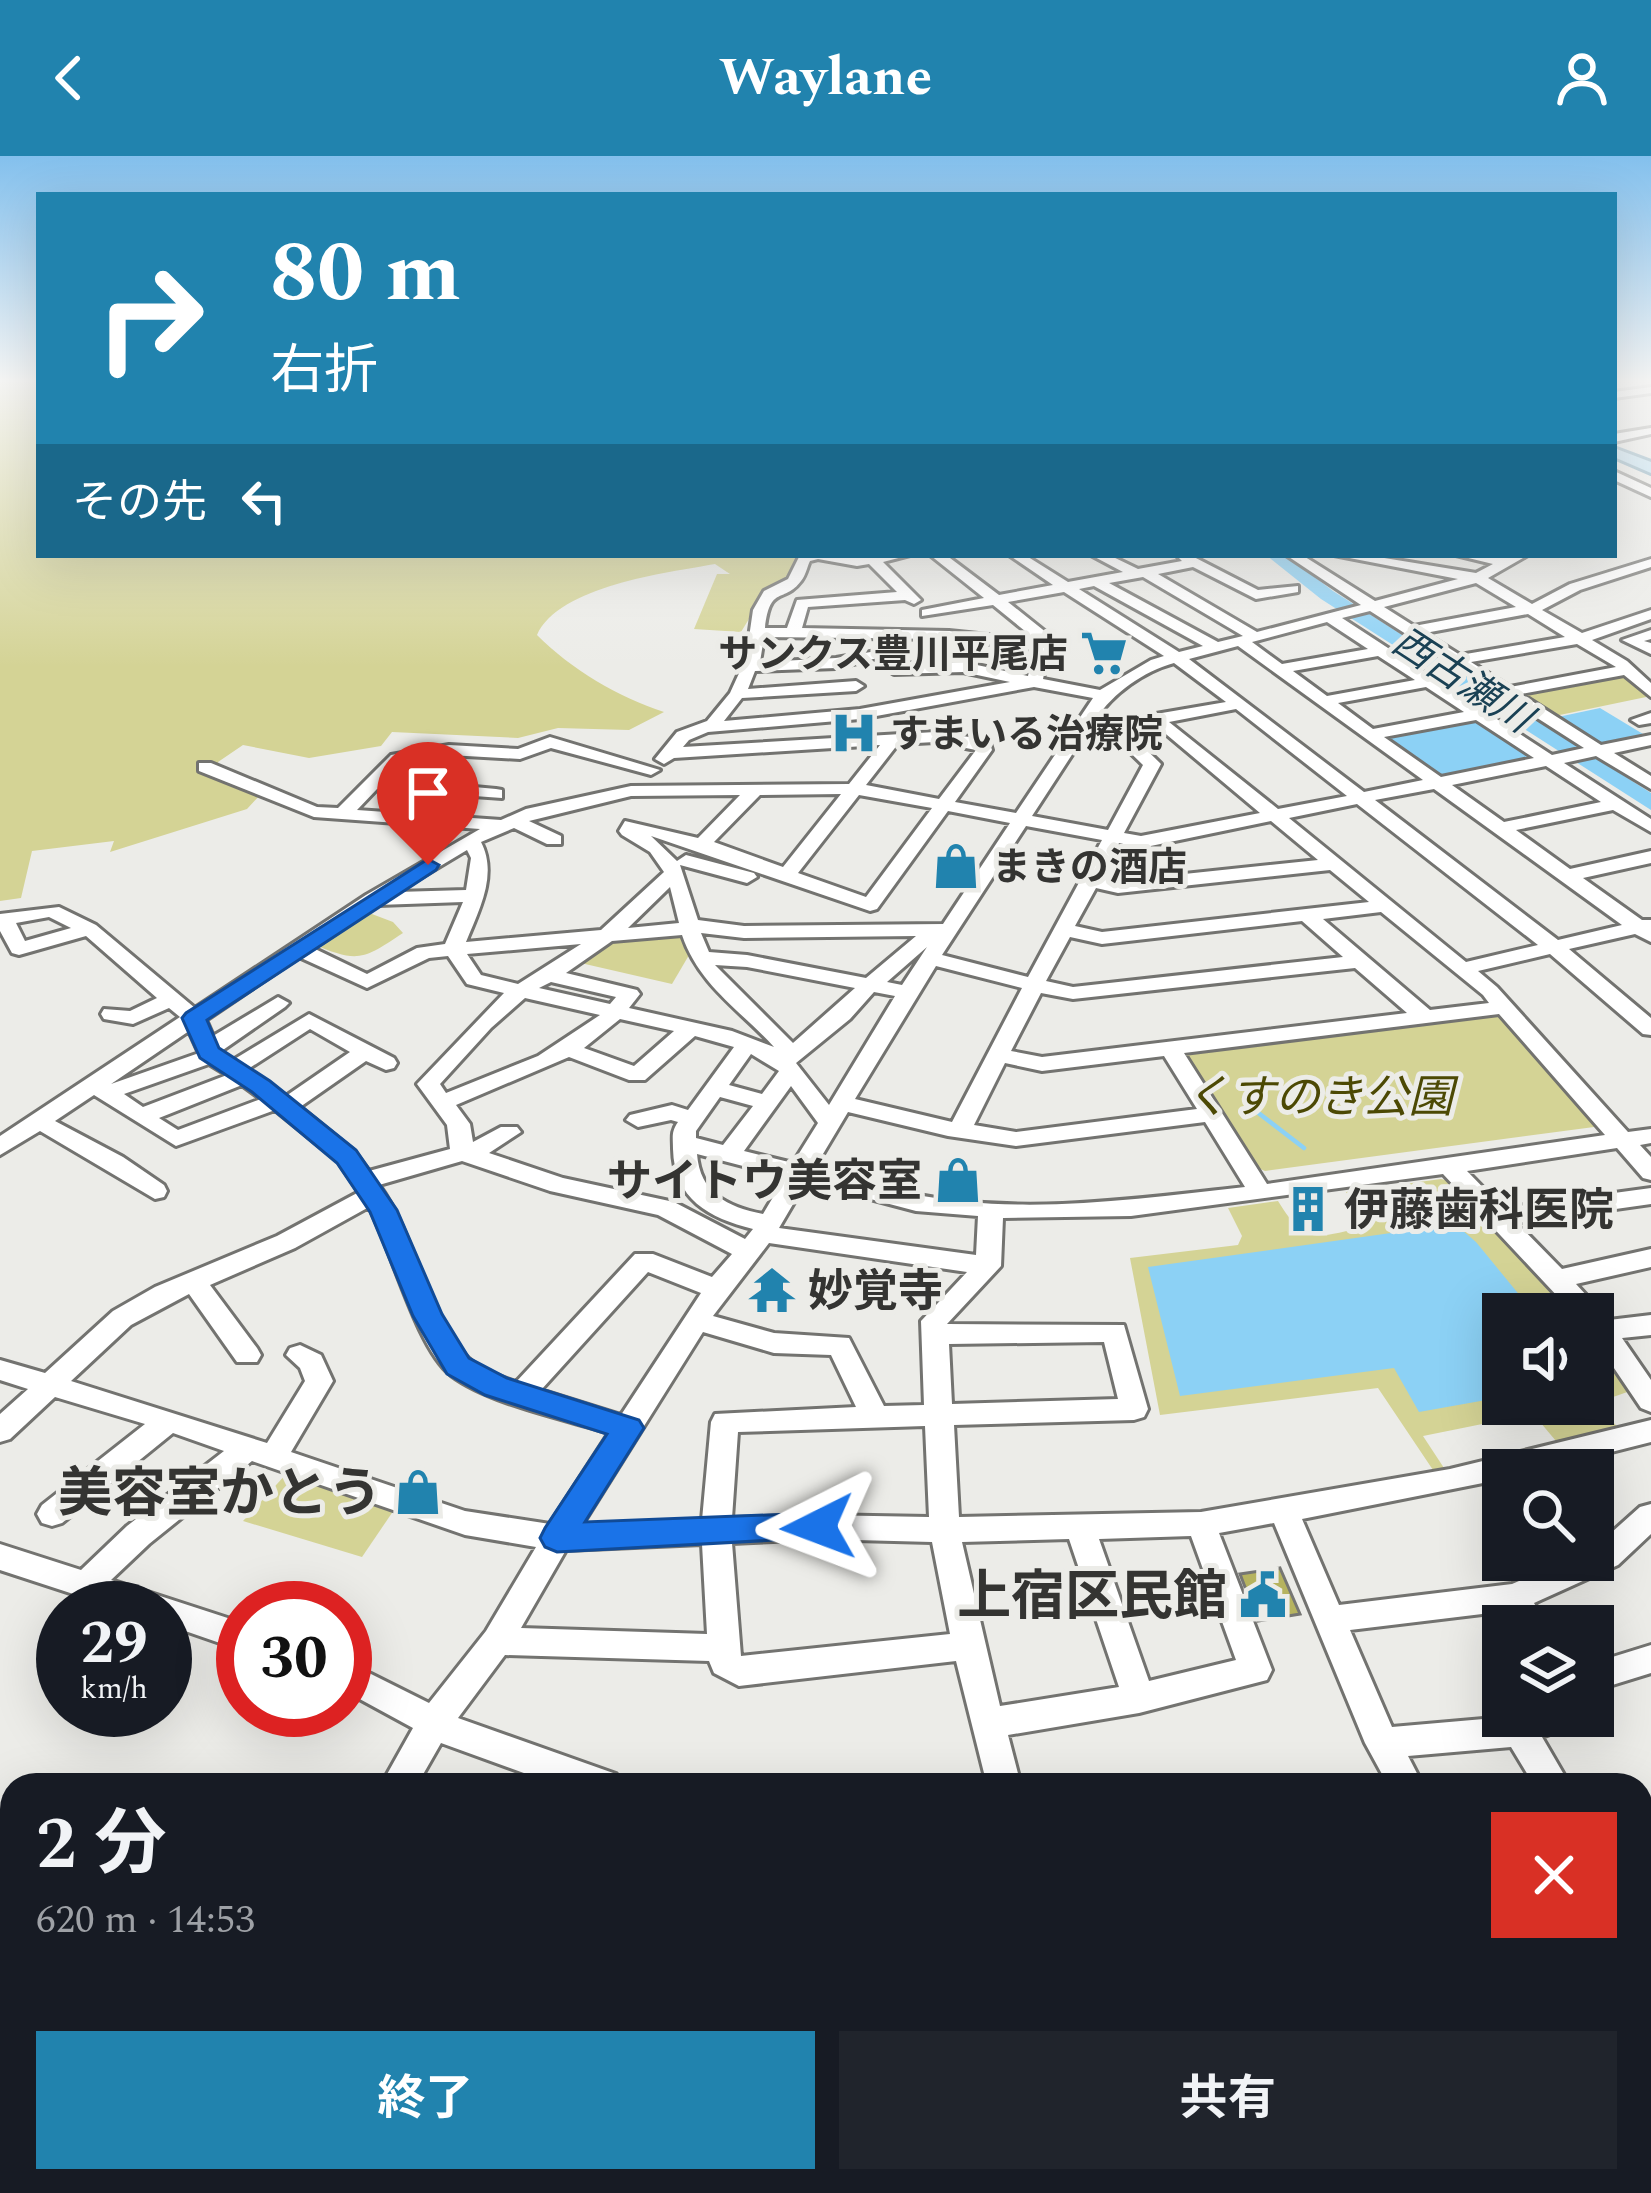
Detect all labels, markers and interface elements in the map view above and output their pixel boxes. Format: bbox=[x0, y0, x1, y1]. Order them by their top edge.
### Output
text: Waylane bbox=[719, 37, 932, 119]
icon: back bbox=[36, 45, 102, 111]
icon: person bbox=[1549, 45, 1615, 111]
text: 80 m bbox=[270, 210, 461, 338]
icon: right bbox=[72, 240, 228, 396]
text: 右折 bbox=[270, 331, 378, 413]
icon: left bbox=[231, 468, 297, 534]
text: その先 bbox=[72, 469, 207, 538]
water label: 西古瀬川 bbox=[1380, 614, 1546, 750]
place label: サンクス豊川平尾店 bbox=[718, 626, 1068, 685]
supermarket icon: サンクス豊川平尾店 bbox=[1079, 628, 1129, 678]
place label: すまいる治療院 bbox=[890, 706, 1163, 765]
hospital icon: すまいる治療院 bbox=[829, 708, 879, 758]
pin bbox=[377, 742, 479, 865]
icon: arrive bbox=[395, 760, 461, 826]
place label: まきの酒店 bbox=[992, 839, 1187, 898]
shop icon: まきの酒店 bbox=[931, 841, 981, 891]
park label: くすのき公園 bbox=[1185, 1064, 1459, 1133]
place label: サイトウ美容室 bbox=[607, 1148, 922, 1217]
shop icon: サイトウ美容室 bbox=[933, 1155, 983, 1205]
place label: 伊藤歯科医院 bbox=[1344, 1177, 1614, 1246]
building icon: 伊藤歯科医院 bbox=[1283, 1184, 1333, 1234]
place label: 妙覚寺 bbox=[808, 1258, 943, 1327]
temple icon: 妙覚寺 bbox=[747, 1265, 797, 1315]
map controls bbox=[1482, 1293, 1614, 1737]
button: sound bbox=[1482, 1293, 1614, 1425]
button: search bbox=[1482, 1449, 1614, 1581]
place label: 美容室かとう bbox=[58, 1454, 382, 1536]
position arrow bbox=[755, 1464, 881, 1590]
shop icon: 美容室かとう bbox=[393, 1467, 443, 1517]
place label: 上宿区民館 bbox=[957, 1557, 1227, 1639]
public building icon: 上宿区民館 bbox=[1238, 1570, 1288, 1620]
speed limit sign: 30 bbox=[216, 1581, 372, 1737]
text: 29 bbox=[80, 1598, 148, 1690]
button: layers bbox=[1482, 1605, 1614, 1737]
text: km/h bbox=[80, 1666, 148, 1712]
text: 2 分 bbox=[36, 1791, 166, 1900]
button: close bbox=[1491, 1812, 1617, 1938]
text: 620 m · 14:53 bbox=[36, 1891, 255, 1950]
button: 終了 bbox=[36, 2031, 815, 2169]
button: 共有 bbox=[839, 2031, 1617, 2169]

